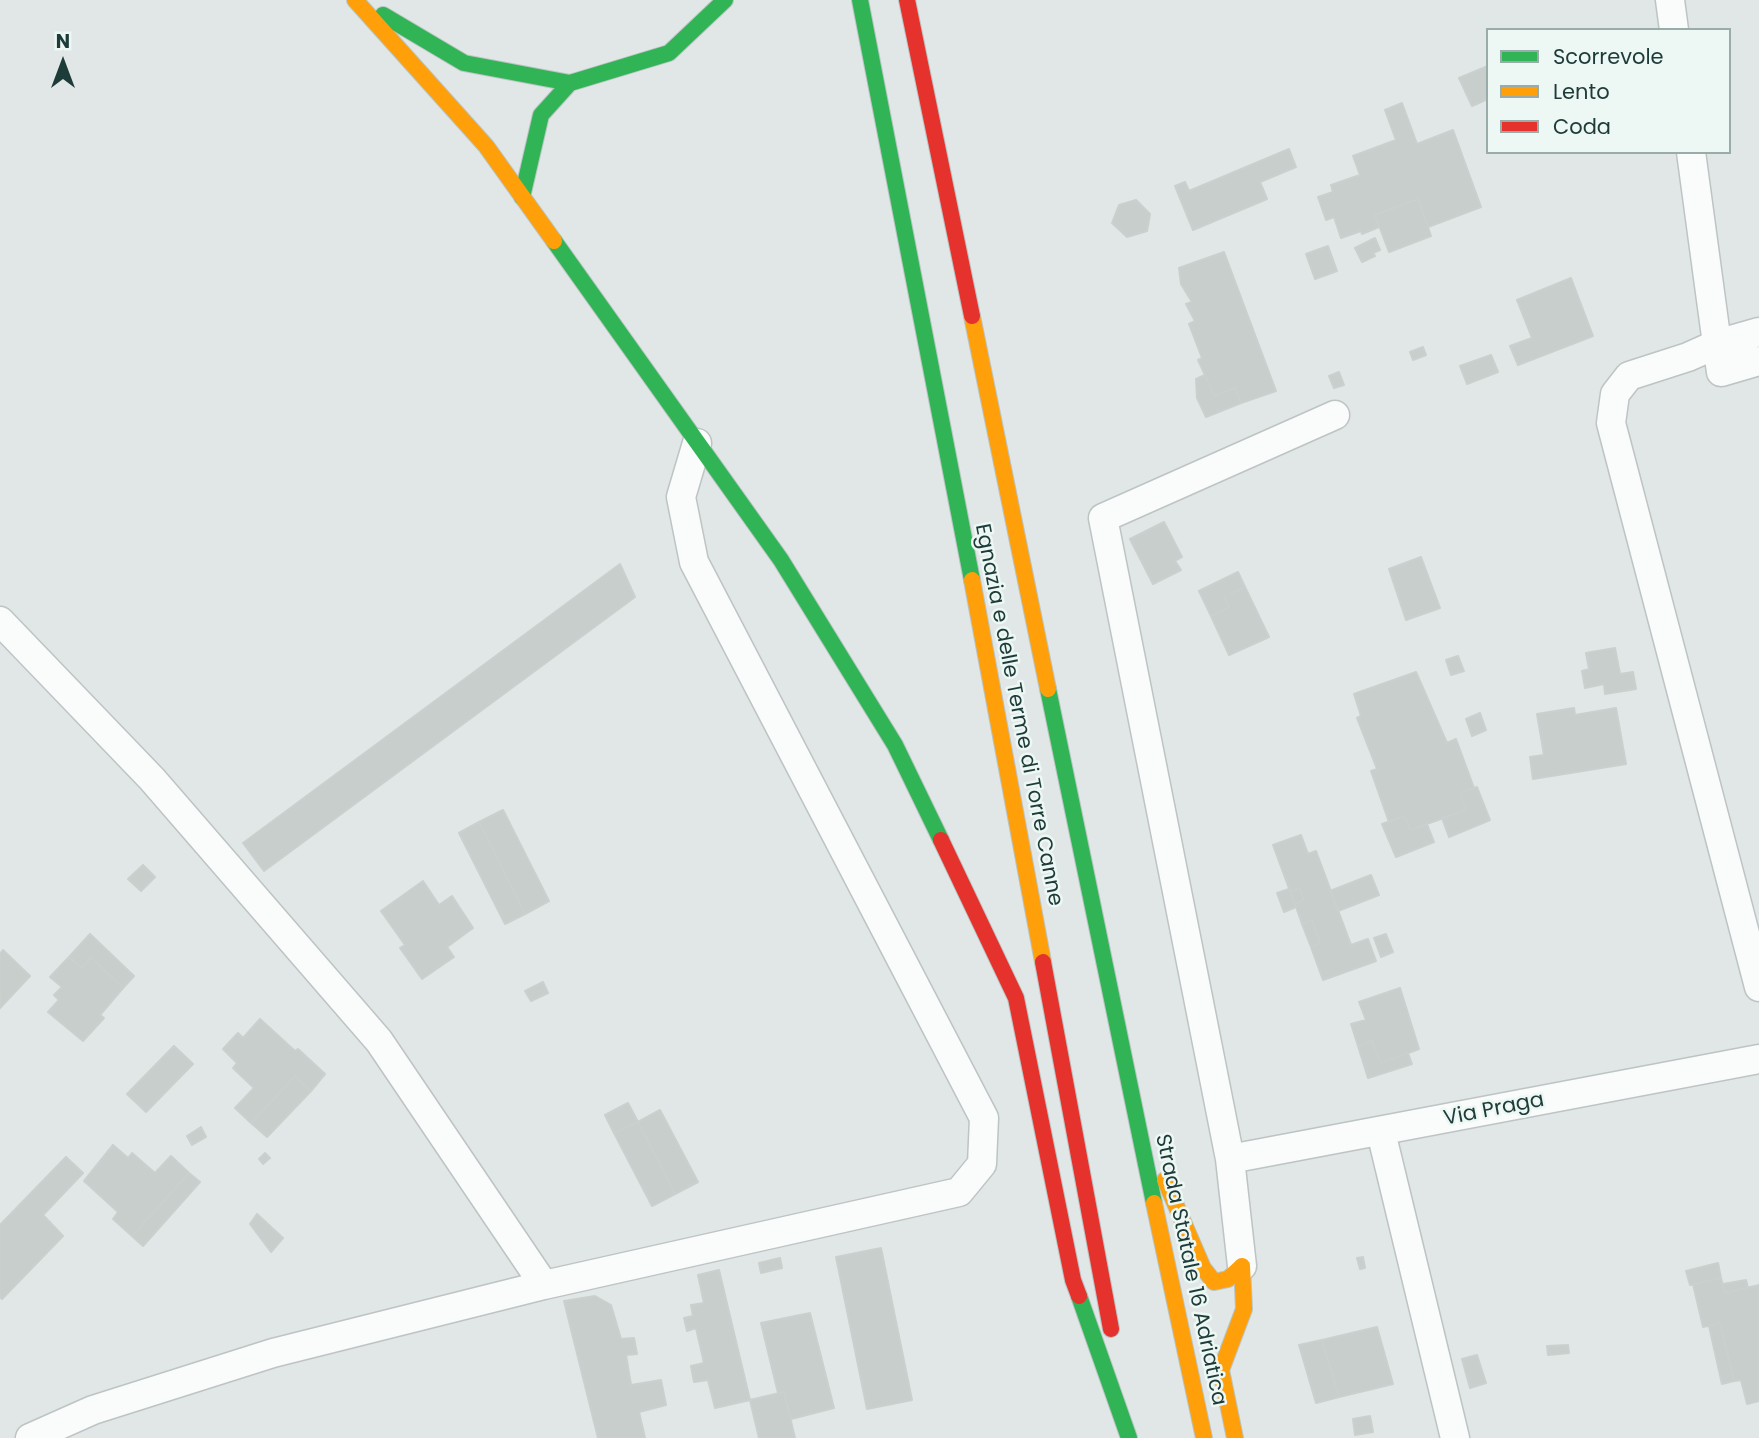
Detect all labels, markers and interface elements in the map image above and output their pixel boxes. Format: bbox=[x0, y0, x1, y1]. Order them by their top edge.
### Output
north arrow bbox=[28, 28, 98, 98]
text: N bbox=[56, 28, 70, 55]
legend bbox=[1486, 28, 1731, 154]
text: Scorrevole bbox=[1553, 42, 1664, 71]
text: Lento bbox=[1553, 77, 1610, 106]
text: Coda bbox=[1553, 112, 1611, 141]
street label: Egnazia e delle Terme di Torre Canne bbox=[969, 522, 1067, 908]
street label: Via Praga bbox=[1442, 1088, 1546, 1132]
street label: Strada Statale 16 Adriatica bbox=[1149, 1132, 1231, 1408]

